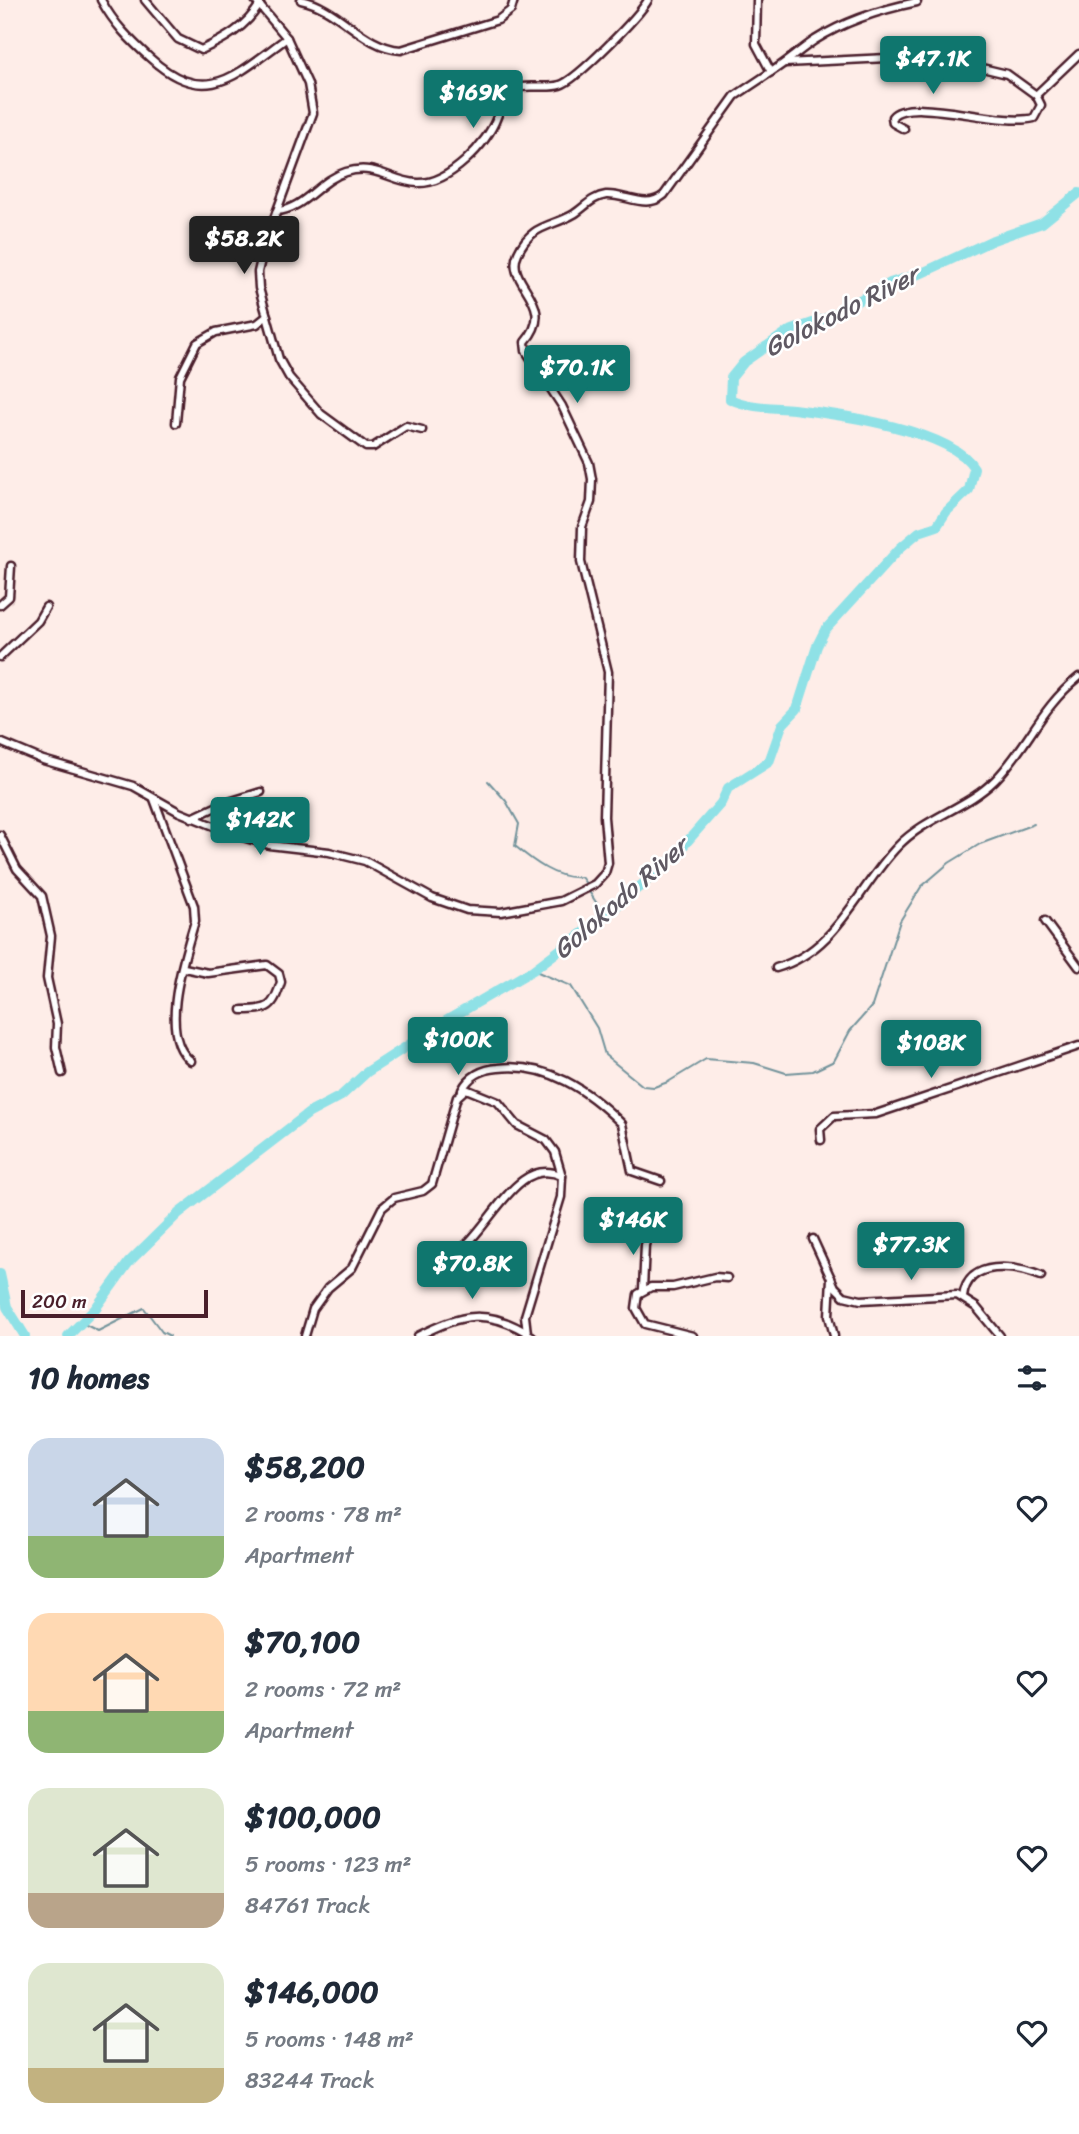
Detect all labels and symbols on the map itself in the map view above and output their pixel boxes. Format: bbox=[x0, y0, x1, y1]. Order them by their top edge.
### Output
pin: $47.1K bbox=[876, 36, 990, 96]
pin: $169K bbox=[424, 71, 522, 130]
pin: $58.2K bbox=[187, 216, 301, 276]
water label: Golokodo River bbox=[755, 250, 930, 370]
pin: $70.1K bbox=[520, 346, 634, 405]
pin: $142K bbox=[211, 798, 309, 857]
water label: Golokodo River bbox=[541, 822, 702, 971]
pin: $100K bbox=[409, 1018, 507, 1077]
pin: $108K bbox=[882, 1020, 980, 1080]
pin: $146K bbox=[584, 1198, 682, 1257]
pin: $77.3K bbox=[854, 1222, 968, 1282]
pin: $70.8K bbox=[415, 1242, 529, 1301]
scale bar bbox=[21, 1287, 208, 1319]

